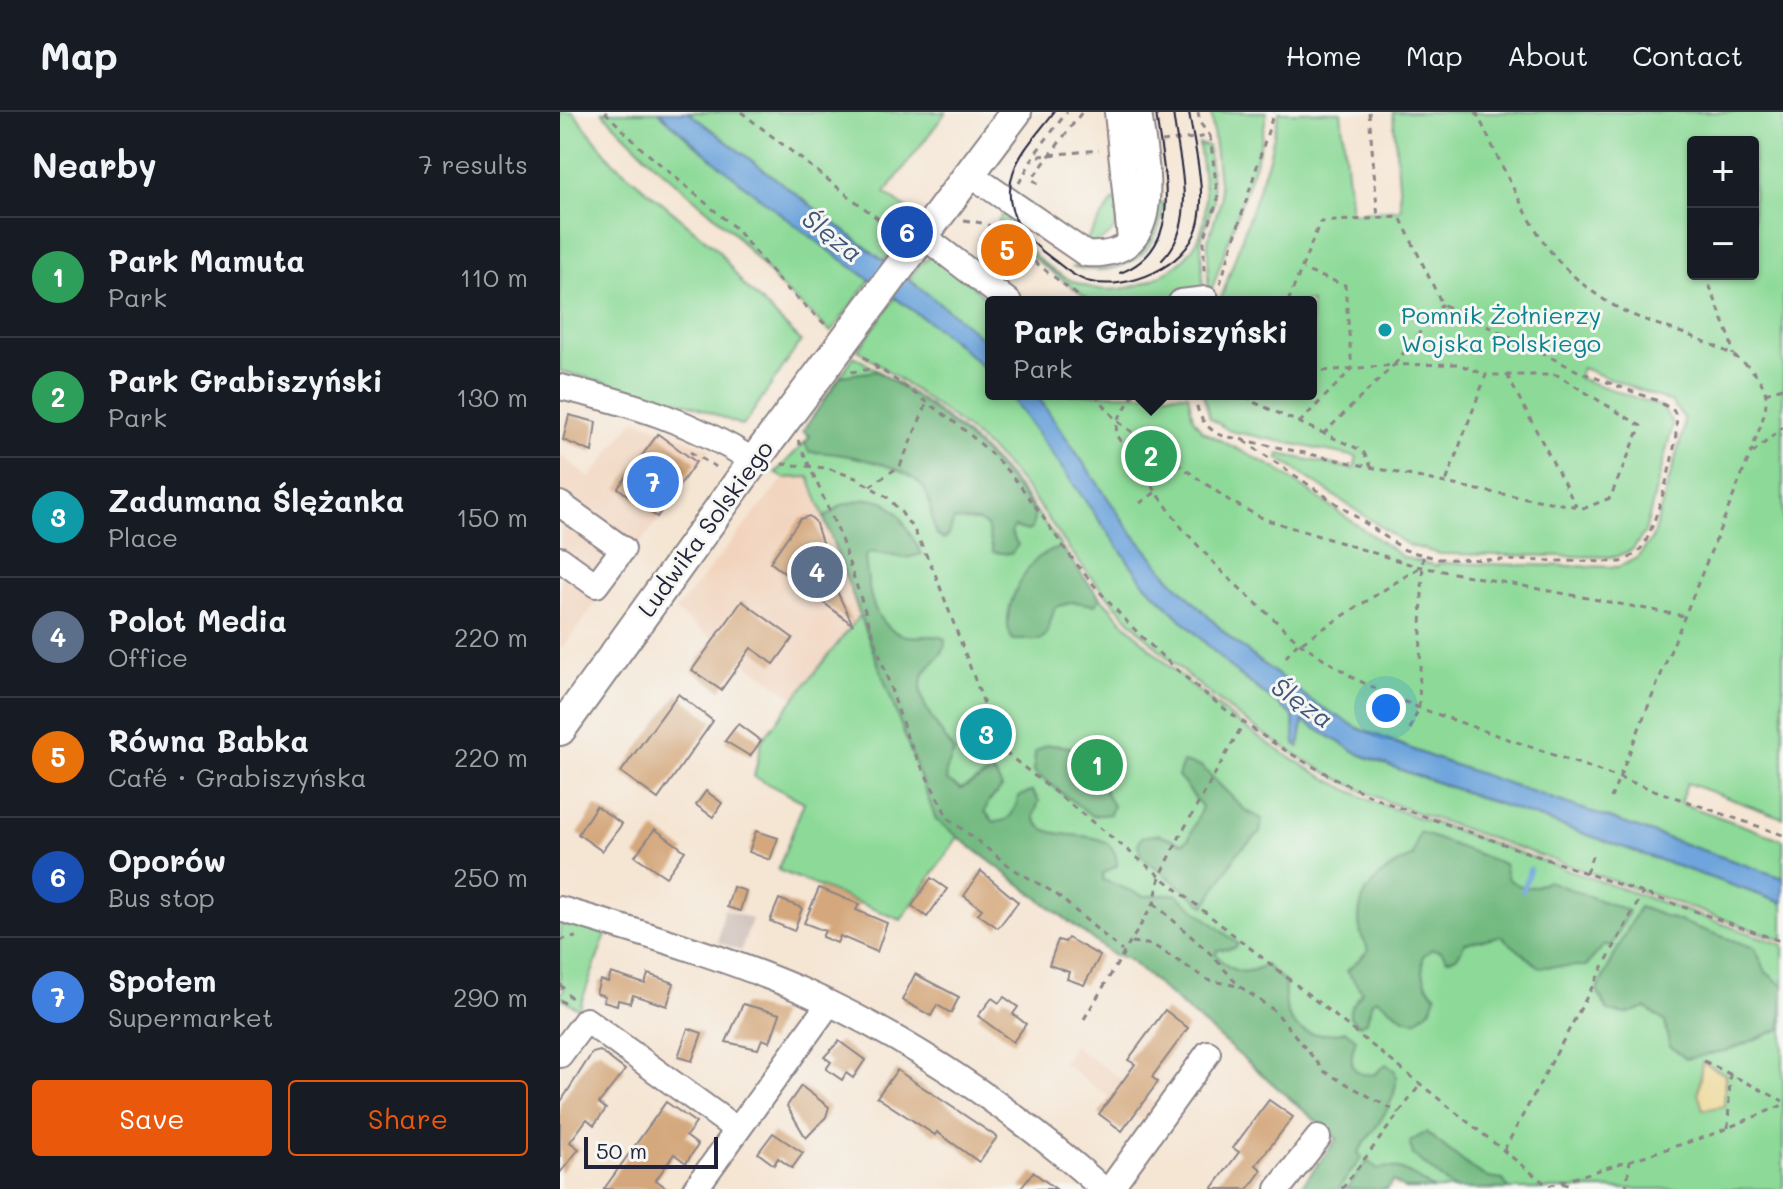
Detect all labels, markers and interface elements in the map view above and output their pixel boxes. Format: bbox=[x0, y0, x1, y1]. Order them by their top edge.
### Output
text: Map bbox=[40, 30, 118, 80]
text: Home bbox=[1286, 37, 1362, 73]
text: Map bbox=[1406, 37, 1463, 73]
text: About bbox=[1507, 37, 1588, 73]
text: Contact bbox=[1632, 37, 1743, 73]
map controls bbox=[1687, 136, 1759, 280]
button: + bbox=[1687, 136, 1759, 208]
text: Nearby bbox=[32, 142, 157, 187]
text: 7 results bbox=[419, 147, 528, 181]
water label: Ślęza bbox=[795, 201, 870, 270]
pin: 6 bbox=[881, 202, 933, 262]
button: − bbox=[1687, 208, 1759, 280]
pin: 5 bbox=[981, 220, 1033, 280]
text: Park Mamuta bbox=[108, 240, 305, 280]
text: 1 bbox=[52, 260, 64, 294]
text: 110 m bbox=[460, 260, 528, 294]
text: Park bbox=[108, 280, 167, 314]
popup bbox=[985, 296, 1317, 400]
place label: Pomnik Żołnierzy Wojska Polskiego bbox=[1401, 299, 1601, 358]
text: Park Grabiszyński bbox=[1014, 311, 1288, 351]
marker: Pomnik Żołnierzy Wojska Polskiego bbox=[1376, 321, 1394, 339]
text: Park bbox=[1014, 351, 1073, 385]
text: Park Grabiszyński bbox=[108, 360, 383, 400]
text: 2 bbox=[51, 380, 65, 414]
text: 130 m bbox=[456, 380, 528, 414]
text: Park bbox=[108, 400, 167, 434]
pin: 2 bbox=[1125, 426, 1177, 486]
street label: Ludwika Solskiego bbox=[630, 434, 779, 623]
pin: 7 bbox=[627, 452, 679, 512]
text: Zadumana Ślężanka bbox=[108, 480, 405, 520]
text: 3 bbox=[50, 500, 66, 534]
text: 150 m bbox=[456, 500, 528, 534]
text: Place bbox=[108, 520, 178, 554]
pin: 4 bbox=[791, 542, 843, 602]
text: Polot Media bbox=[108, 600, 287, 640]
text: 4 bbox=[50, 620, 66, 654]
text: 220 m bbox=[454, 620, 528, 654]
text: Office bbox=[108, 640, 188, 674]
water label: Ślęza bbox=[1265, 669, 1340, 736]
your location bbox=[1366, 688, 1406, 728]
pin: 3 bbox=[960, 704, 1012, 764]
text: Równa Babka bbox=[108, 720, 309, 760]
pin: 1 bbox=[1071, 735, 1123, 795]
text: 5 bbox=[50, 740, 66, 774]
text: 220 m bbox=[454, 740, 528, 774]
text: Café · Grabiszyńska bbox=[108, 760, 367, 794]
text: Oporów bbox=[108, 840, 226, 880]
text: 6 bbox=[50, 860, 66, 894]
text: 250 m bbox=[453, 860, 528, 894]
text: Bus stop bbox=[108, 880, 215, 914]
text: Społem bbox=[108, 960, 216, 1000]
text: 7 bbox=[51, 980, 65, 1014]
text: 290 m bbox=[453, 980, 528, 1014]
text: Supermarket bbox=[108, 1000, 273, 1034]
button: Save bbox=[32, 1080, 272, 1156]
button: Share bbox=[288, 1080, 528, 1156]
scale bar bbox=[584, 1133, 718, 1169]
text: 50 m bbox=[596, 1136, 647, 1165]

